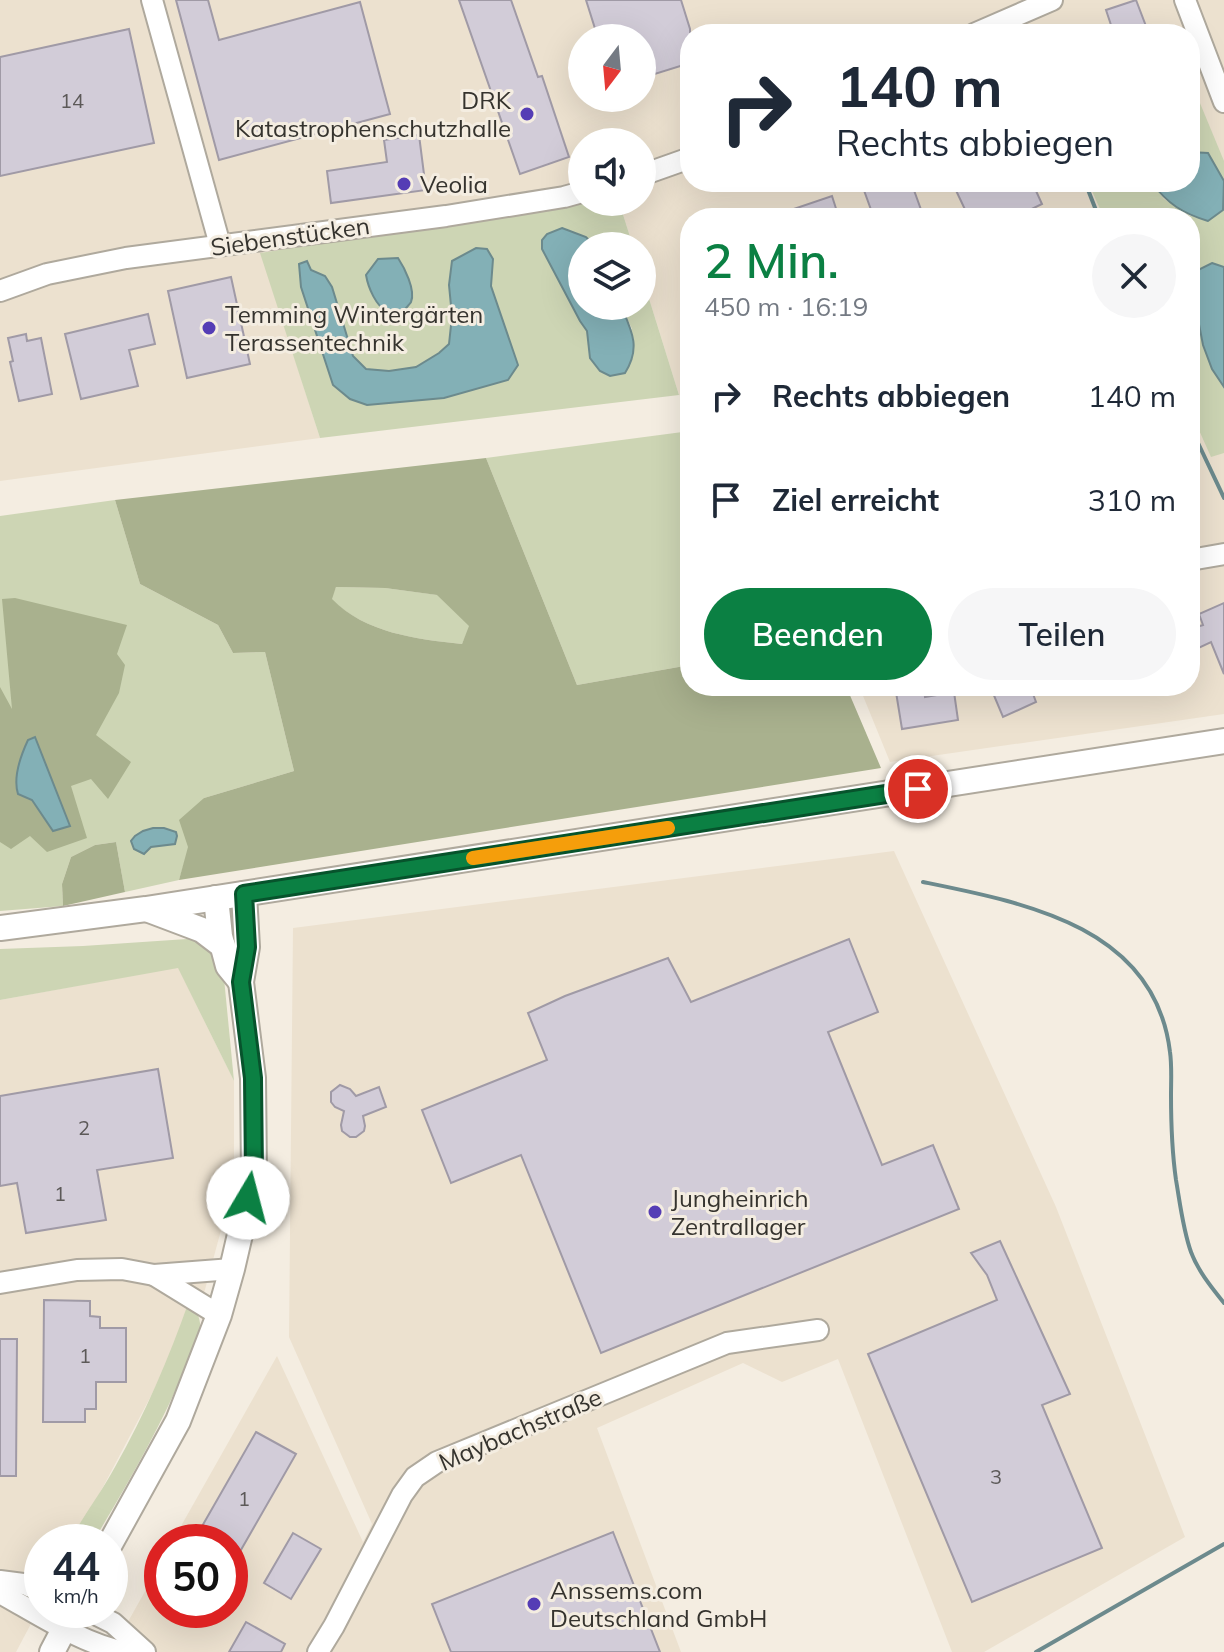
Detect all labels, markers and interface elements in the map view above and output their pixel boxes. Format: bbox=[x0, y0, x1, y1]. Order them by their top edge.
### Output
north arrow bbox=[568, 24, 656, 112]
map controls bbox=[568, 24, 656, 320]
text: 140 m bbox=[836, 51, 1003, 121]
icon: right bbox=[704, 56, 808, 160]
place label: DRK Katastrophenschutzhalle bbox=[235, 85, 512, 143]
house number: 14 bbox=[60, 88, 84, 113]
marker: DRK Katastrophenschutzhalle bbox=[518, 105, 536, 123]
text: Rechts abbiegen bbox=[836, 120, 1114, 165]
button: sound bbox=[568, 128, 656, 216]
place label: Veolia bbox=[420, 169, 488, 199]
marker: Veolia bbox=[395, 175, 413, 193]
street label: Siebenstücken bbox=[209, 210, 371, 262]
text: 2 Min. bbox=[704, 230, 839, 290]
button: layers bbox=[568, 232, 656, 320]
button: close bbox=[1092, 234, 1176, 318]
text: 450 m · 16:19 bbox=[704, 290, 868, 323]
place label: Temming Wintergärten Terassentechnik bbox=[225, 299, 483, 357]
marker: Temming Wintergärten Terassentechnik bbox=[200, 319, 218, 337]
icon: right bbox=[704, 374, 748, 418]
text: Rechts abbiegen bbox=[772, 377, 1010, 415]
text: 140 m bbox=[1088, 377, 1176, 415]
icon: arrive bbox=[704, 478, 748, 522]
text: Ziel erreicht bbox=[772, 481, 939, 519]
text: 310 m bbox=[1088, 481, 1176, 519]
button: Beenden bbox=[704, 588, 932, 680]
button: Teilen bbox=[948, 588, 1176, 680]
pin bbox=[884, 755, 952, 823]
icon: arrive bbox=[896, 767, 940, 811]
house number: 2 bbox=[78, 1115, 90, 1140]
position arrow bbox=[206, 1156, 290, 1240]
house number: 1 bbox=[54, 1181, 66, 1206]
place label: Jungheinrich Zentrallager bbox=[671, 1183, 809, 1241]
marker: Jungheinrich Zentrallager bbox=[646, 1203, 664, 1221]
house number: 1 bbox=[79, 1343, 91, 1368]
street label: Maybachstraße bbox=[434, 1381, 606, 1477]
house number: 3 bbox=[990, 1464, 1002, 1489]
house number: 1 bbox=[238, 1486, 250, 1511]
speed limit sign: 50 bbox=[144, 1524, 248, 1628]
text: 44 bbox=[52, 1541, 100, 1591]
place label: Anssems.com Deutschland GmbH bbox=[550, 1575, 767, 1633]
text: km/h bbox=[53, 1583, 99, 1608]
marker: Anssems.com Deutschland GmbH bbox=[525, 1595, 543, 1613]

